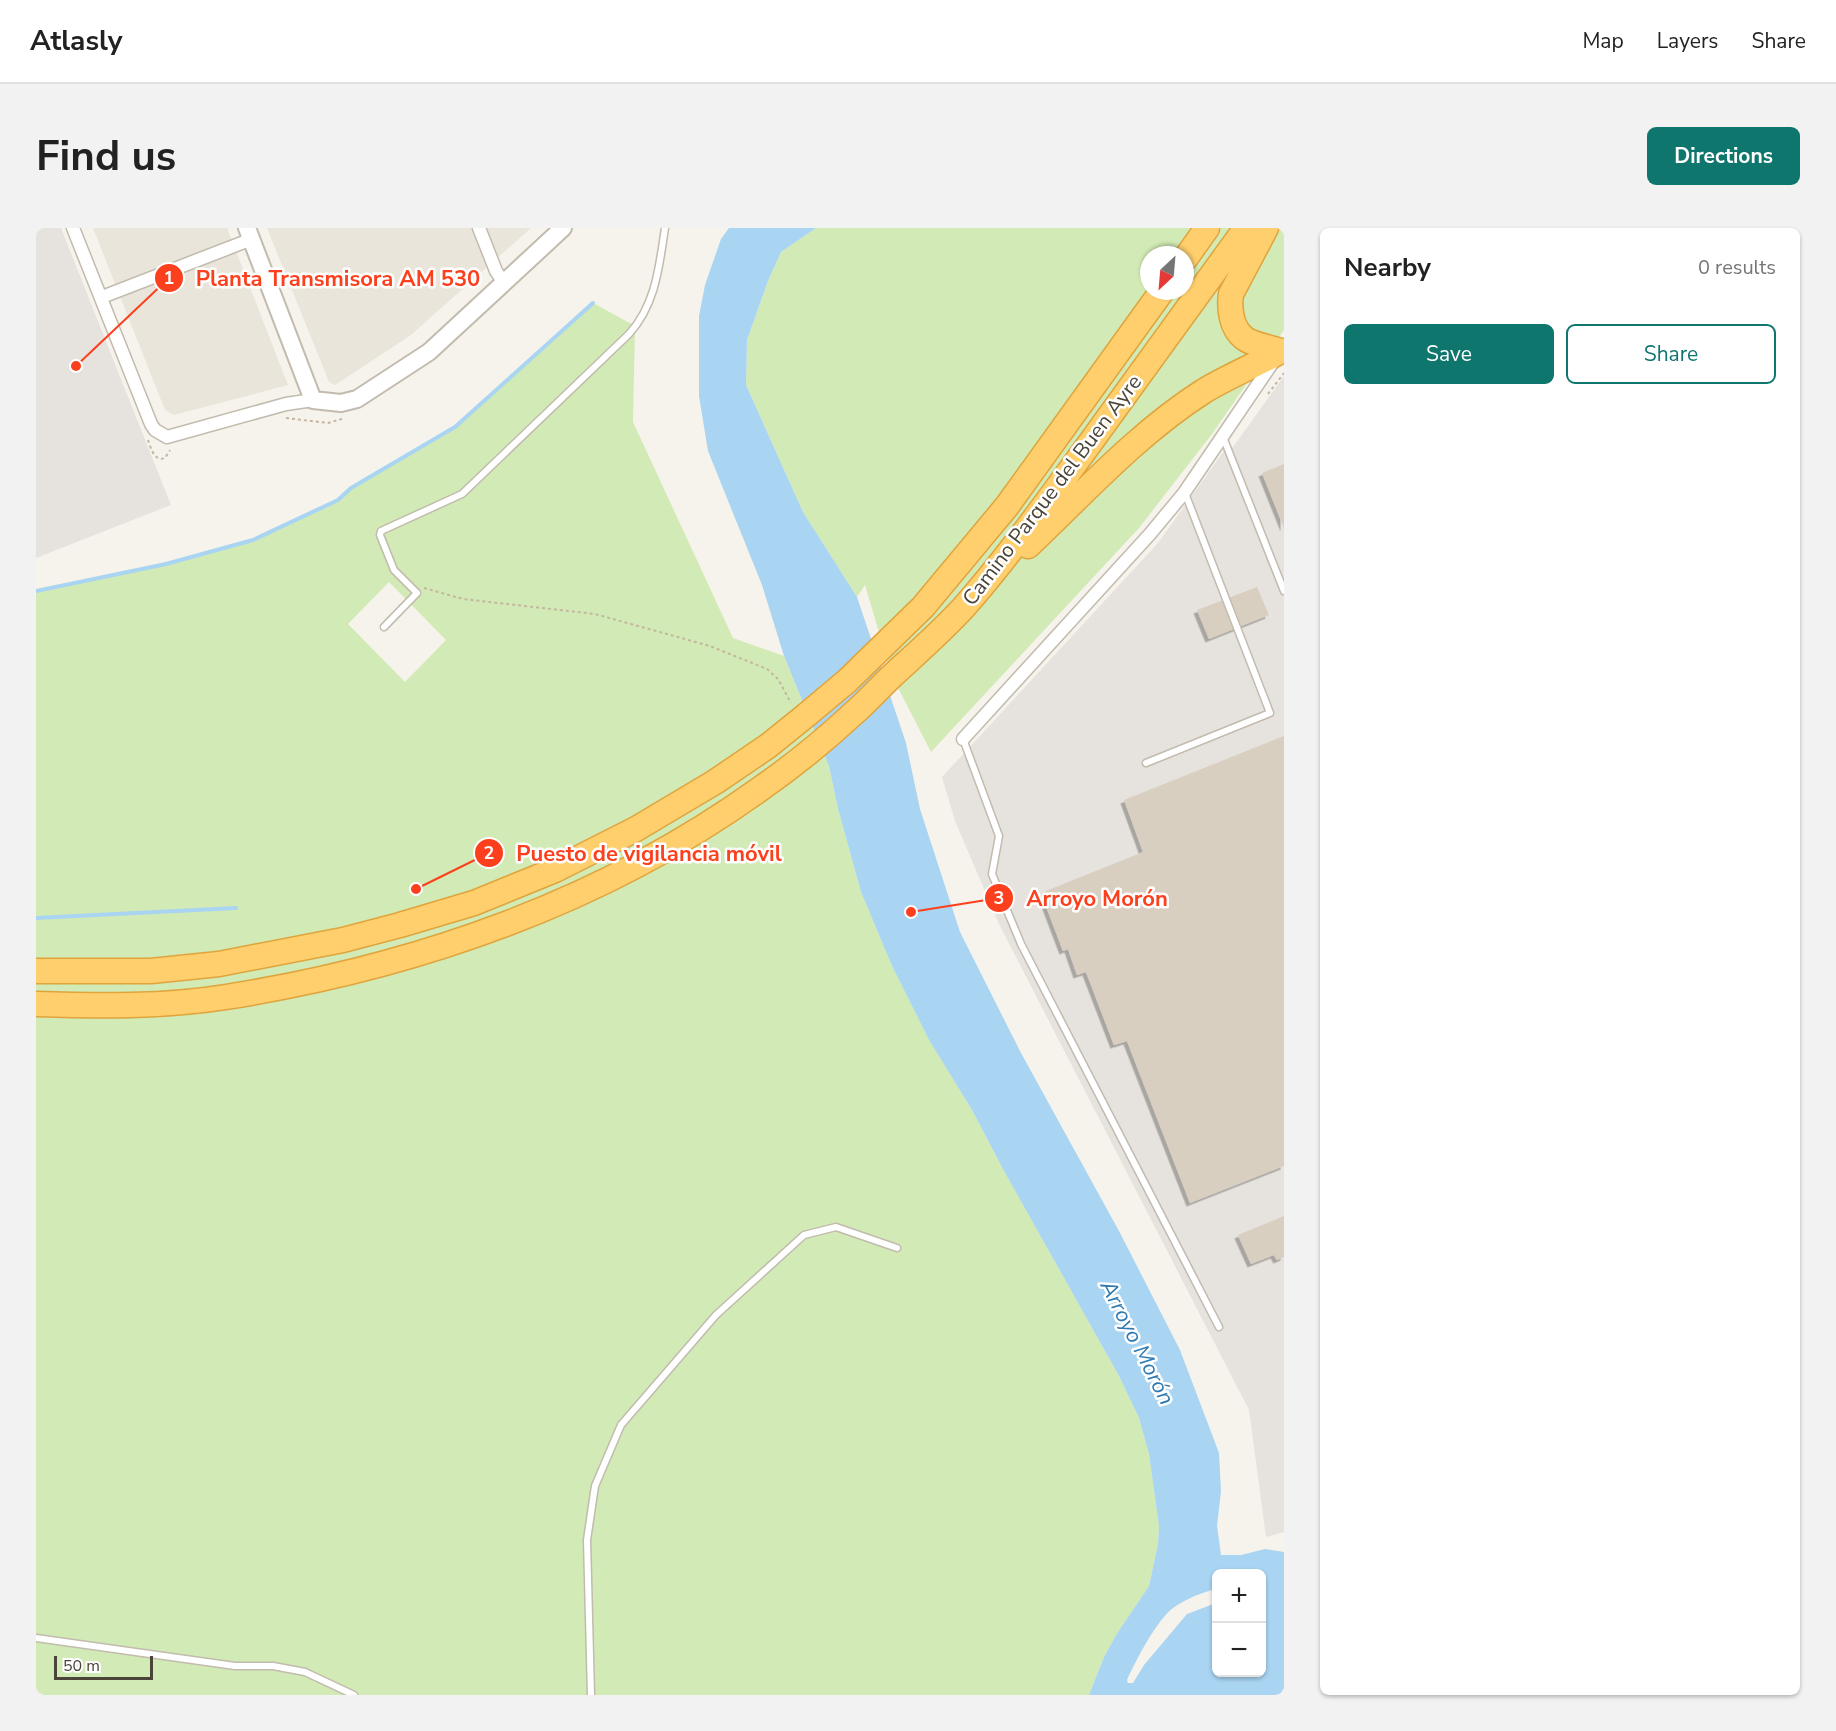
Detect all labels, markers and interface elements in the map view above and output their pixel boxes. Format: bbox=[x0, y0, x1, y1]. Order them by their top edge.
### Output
text: Atlasly bbox=[30, 22, 122, 60]
text: Map bbox=[1582, 27, 1624, 55]
text: Layers bbox=[1657, 27, 1718, 55]
text: Share bbox=[1751, 27, 1806, 55]
button: Directions bbox=[1647, 127, 1800, 185]
text: Find us bbox=[36, 128, 176, 185]
north arrow bbox=[1140, 246, 1194, 300]
text: Nearby bbox=[1344, 250, 1431, 285]
text: 0 results bbox=[1698, 254, 1776, 281]
callout: Planta Transmisora AM 530 bbox=[154, 258, 492, 298]
text: Planta Transmisora AM 530 bbox=[196, 264, 480, 294]
text: 1 bbox=[164, 266, 174, 290]
button: Save bbox=[1344, 324, 1554, 384]
button: Share bbox=[1566, 324, 1776, 384]
street label: Camino Parque del Buen Ayre bbox=[956, 369, 1148, 611]
callout: Puesto de vigilancia móvil bbox=[474, 833, 793, 873]
text: Puesto de vigilancia móvil bbox=[516, 839, 782, 869]
text: 2 bbox=[484, 841, 494, 865]
callout: Arroyo Morón bbox=[984, 878, 1180, 918]
text: Arroyo Morón bbox=[1026, 884, 1168, 914]
text: 3 bbox=[994, 886, 1004, 910]
water label: Arroyo Morón bbox=[1092, 1274, 1181, 1410]
map controls bbox=[1212, 1569, 1266, 1677]
button: + bbox=[1212, 1569, 1266, 1623]
button: − bbox=[1212, 1623, 1266, 1677]
scale bar bbox=[54, 1653, 153, 1680]
text: 50 m bbox=[63, 1655, 100, 1677]

